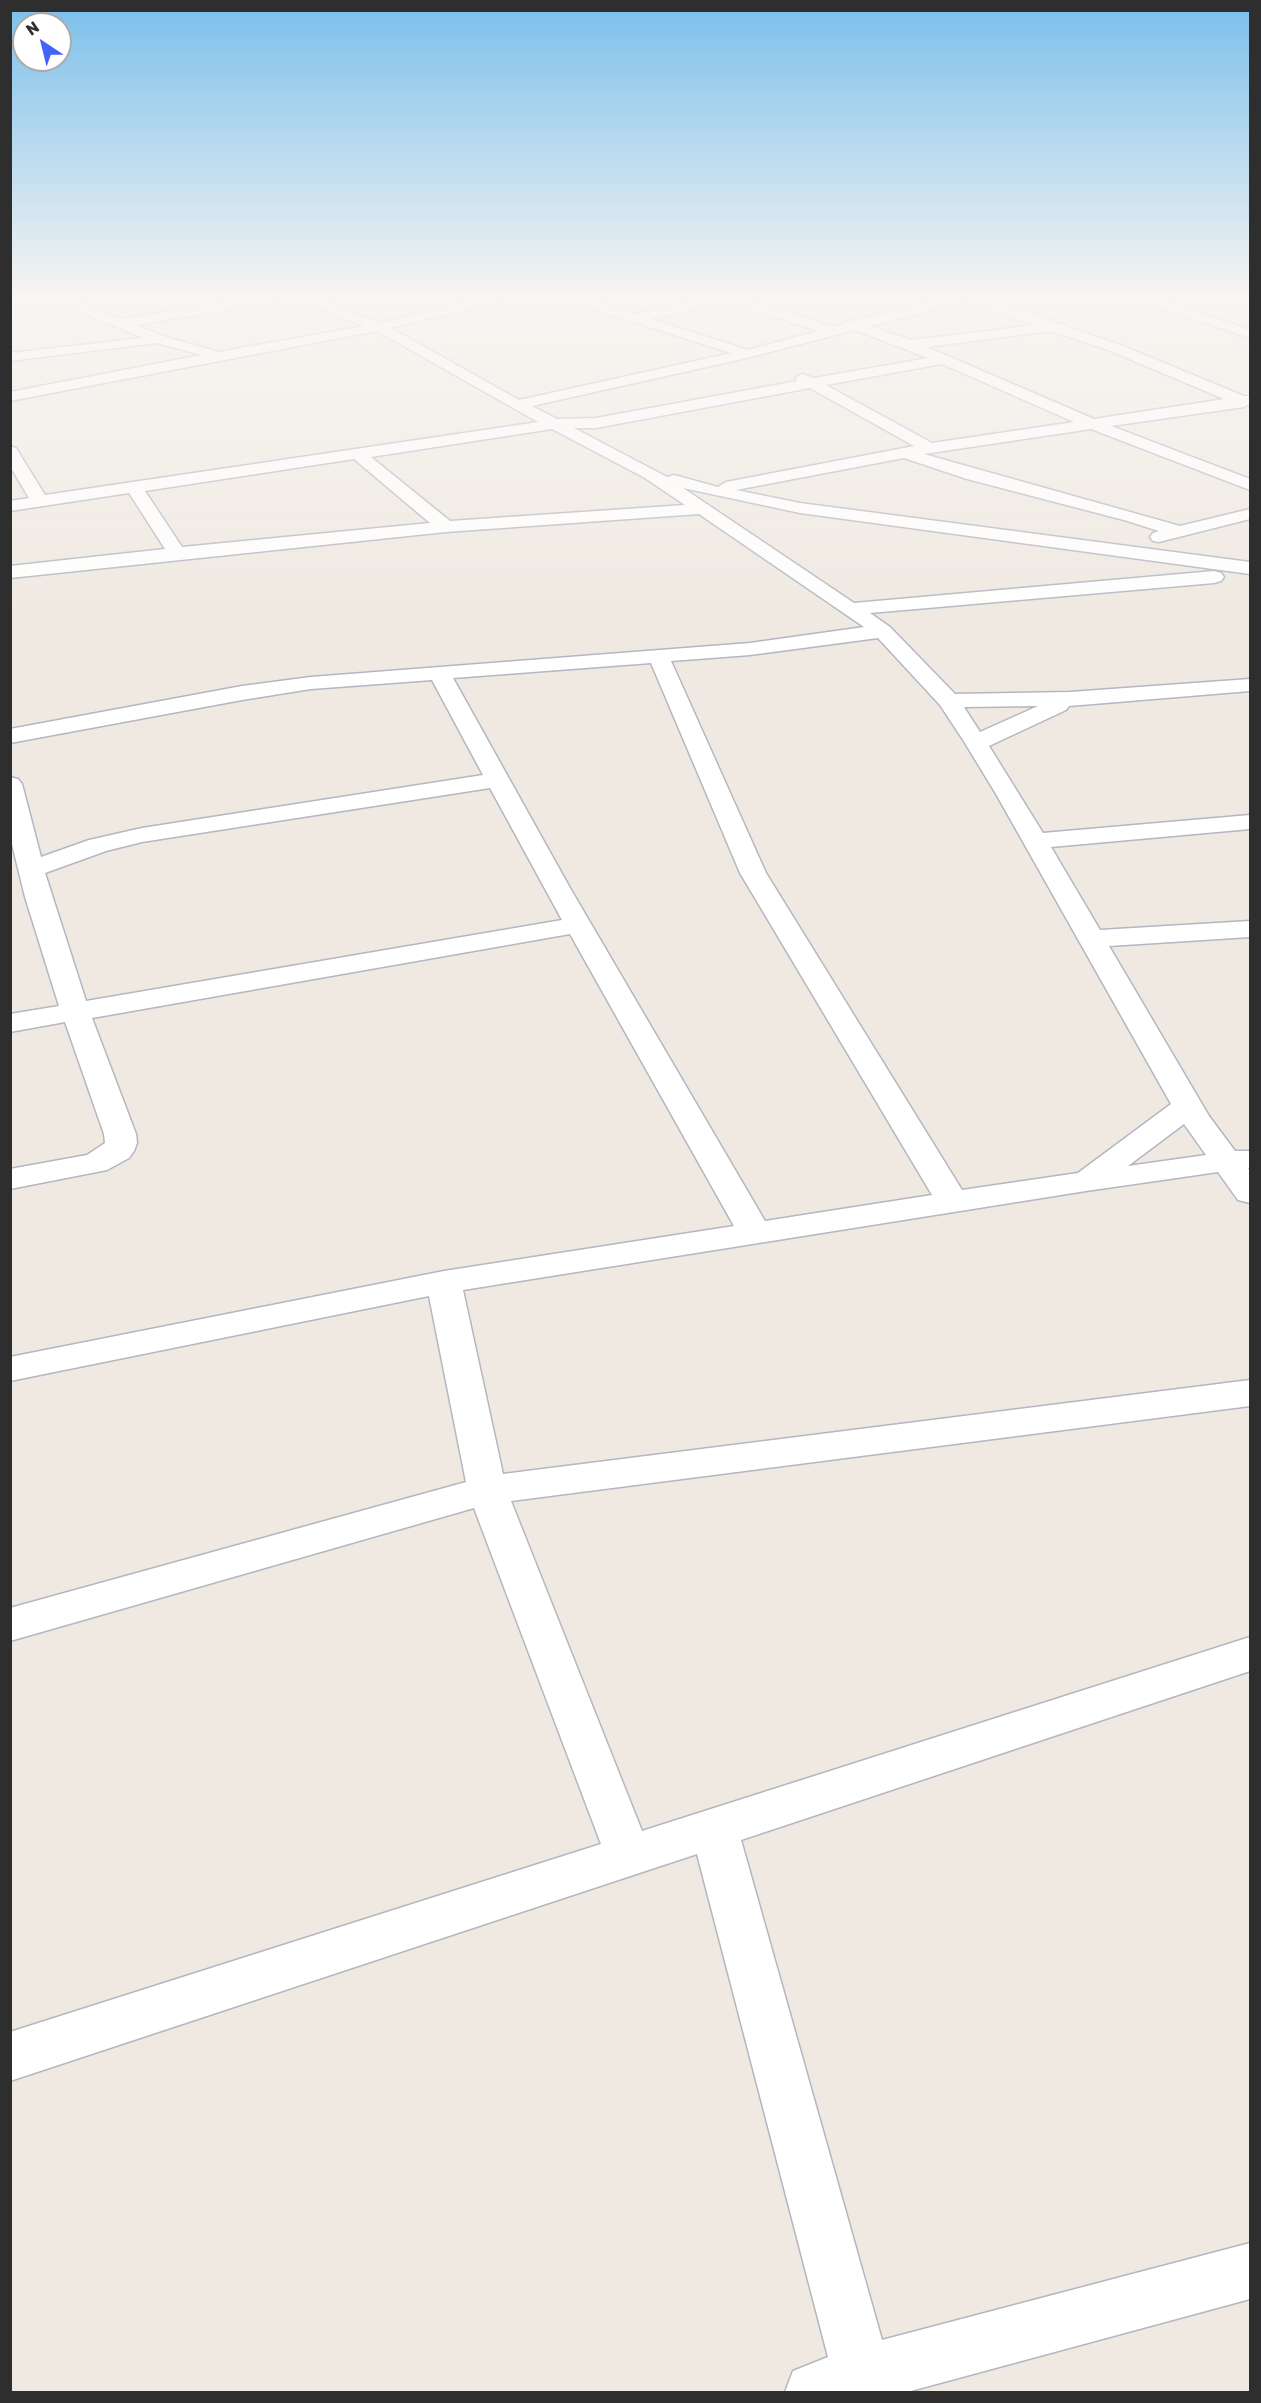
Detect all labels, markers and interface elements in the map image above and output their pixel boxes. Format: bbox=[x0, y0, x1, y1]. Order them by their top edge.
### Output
north arrow bbox=[12, 12, 72, 72]
text: N bbox=[22, 17, 43, 40]

